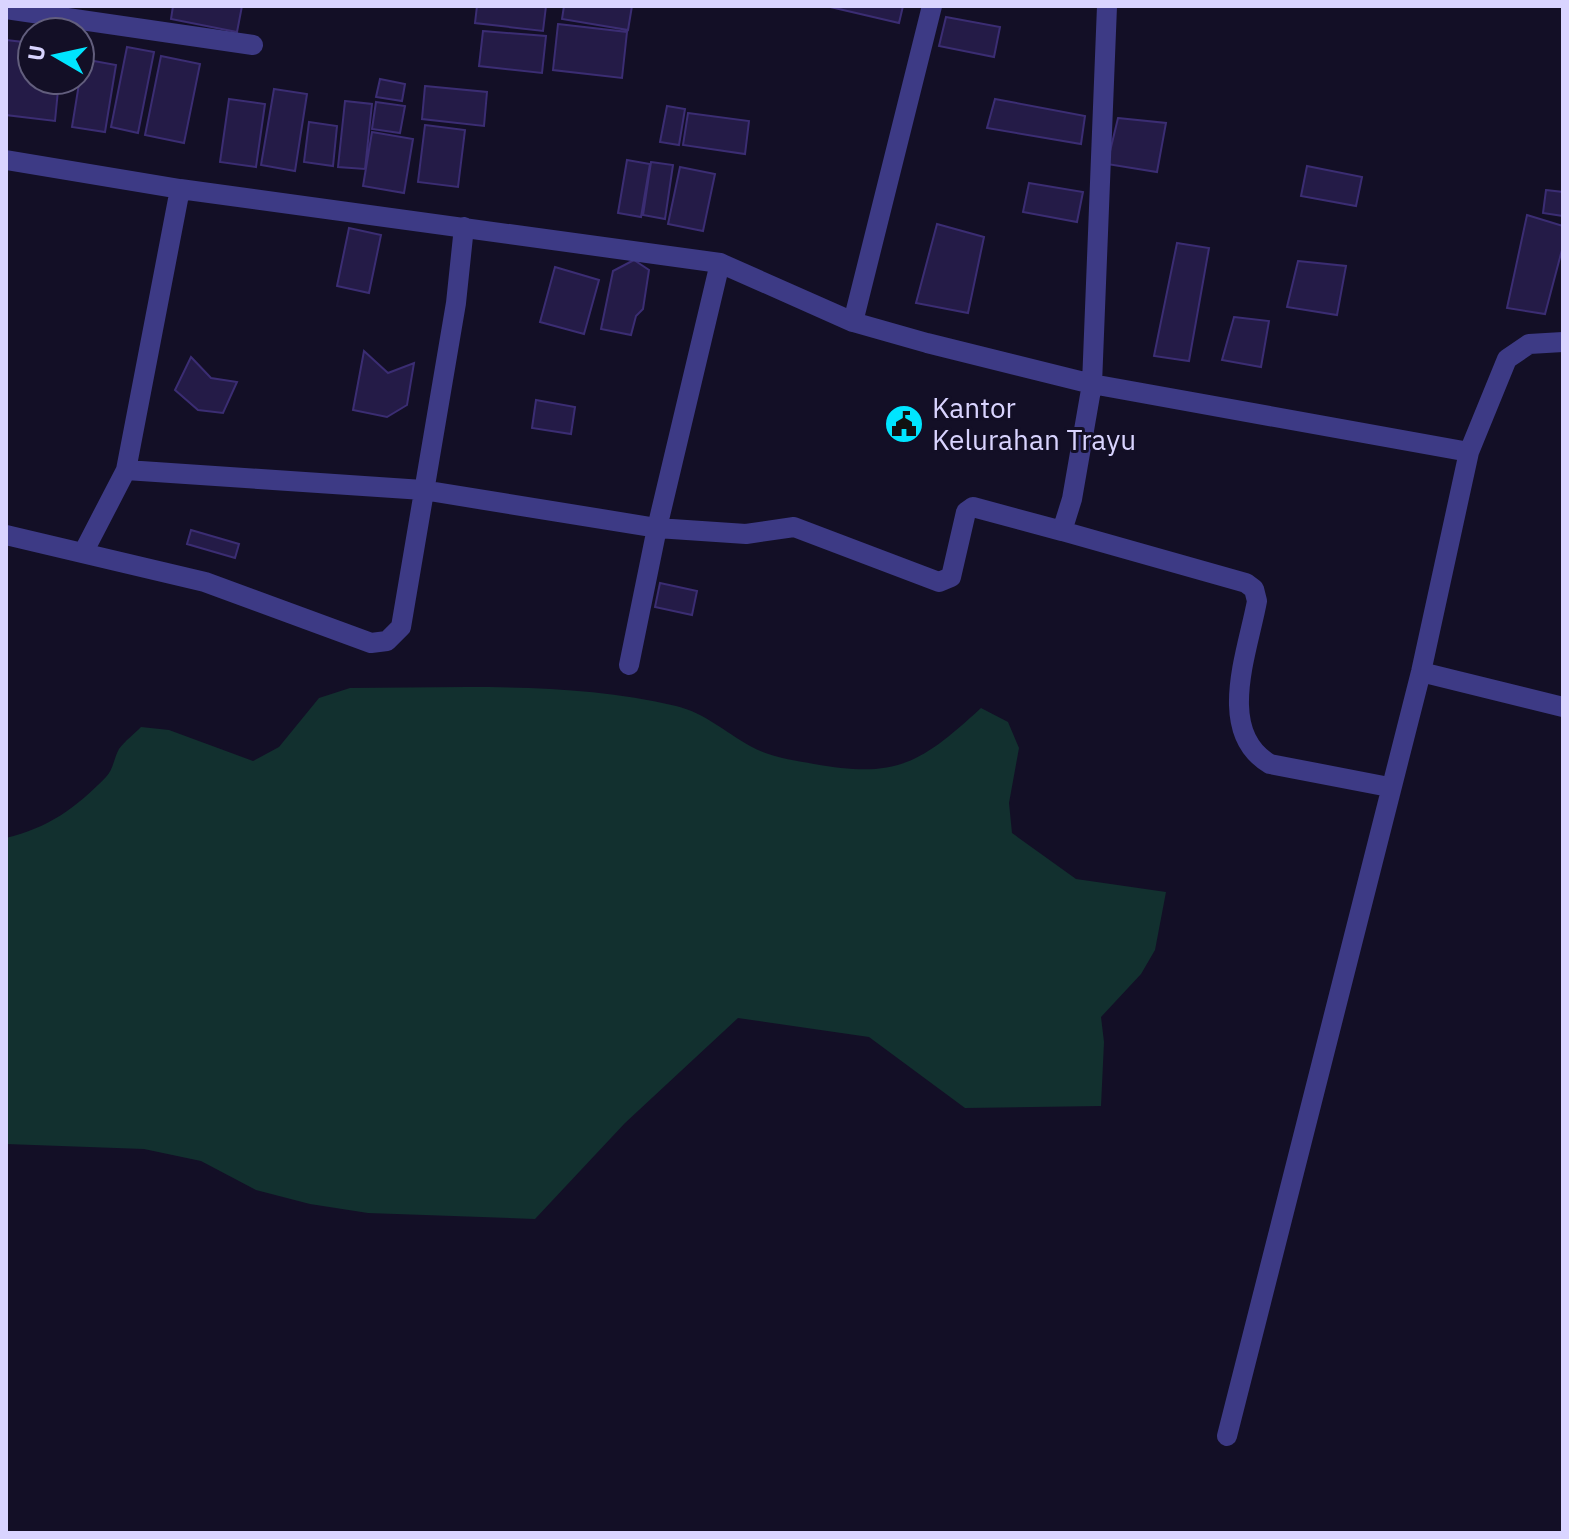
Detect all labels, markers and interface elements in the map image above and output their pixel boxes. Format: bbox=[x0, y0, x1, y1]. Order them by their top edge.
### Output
north arrow bbox=[16, 16, 96, 96]
text: U bbox=[20, 43, 51, 63]
place label: Kantor Kelurahan Trayu bbox=[932, 389, 1136, 458]
public building icon: Kantor Kelurahan Trayu bbox=[883, 403, 925, 445]

